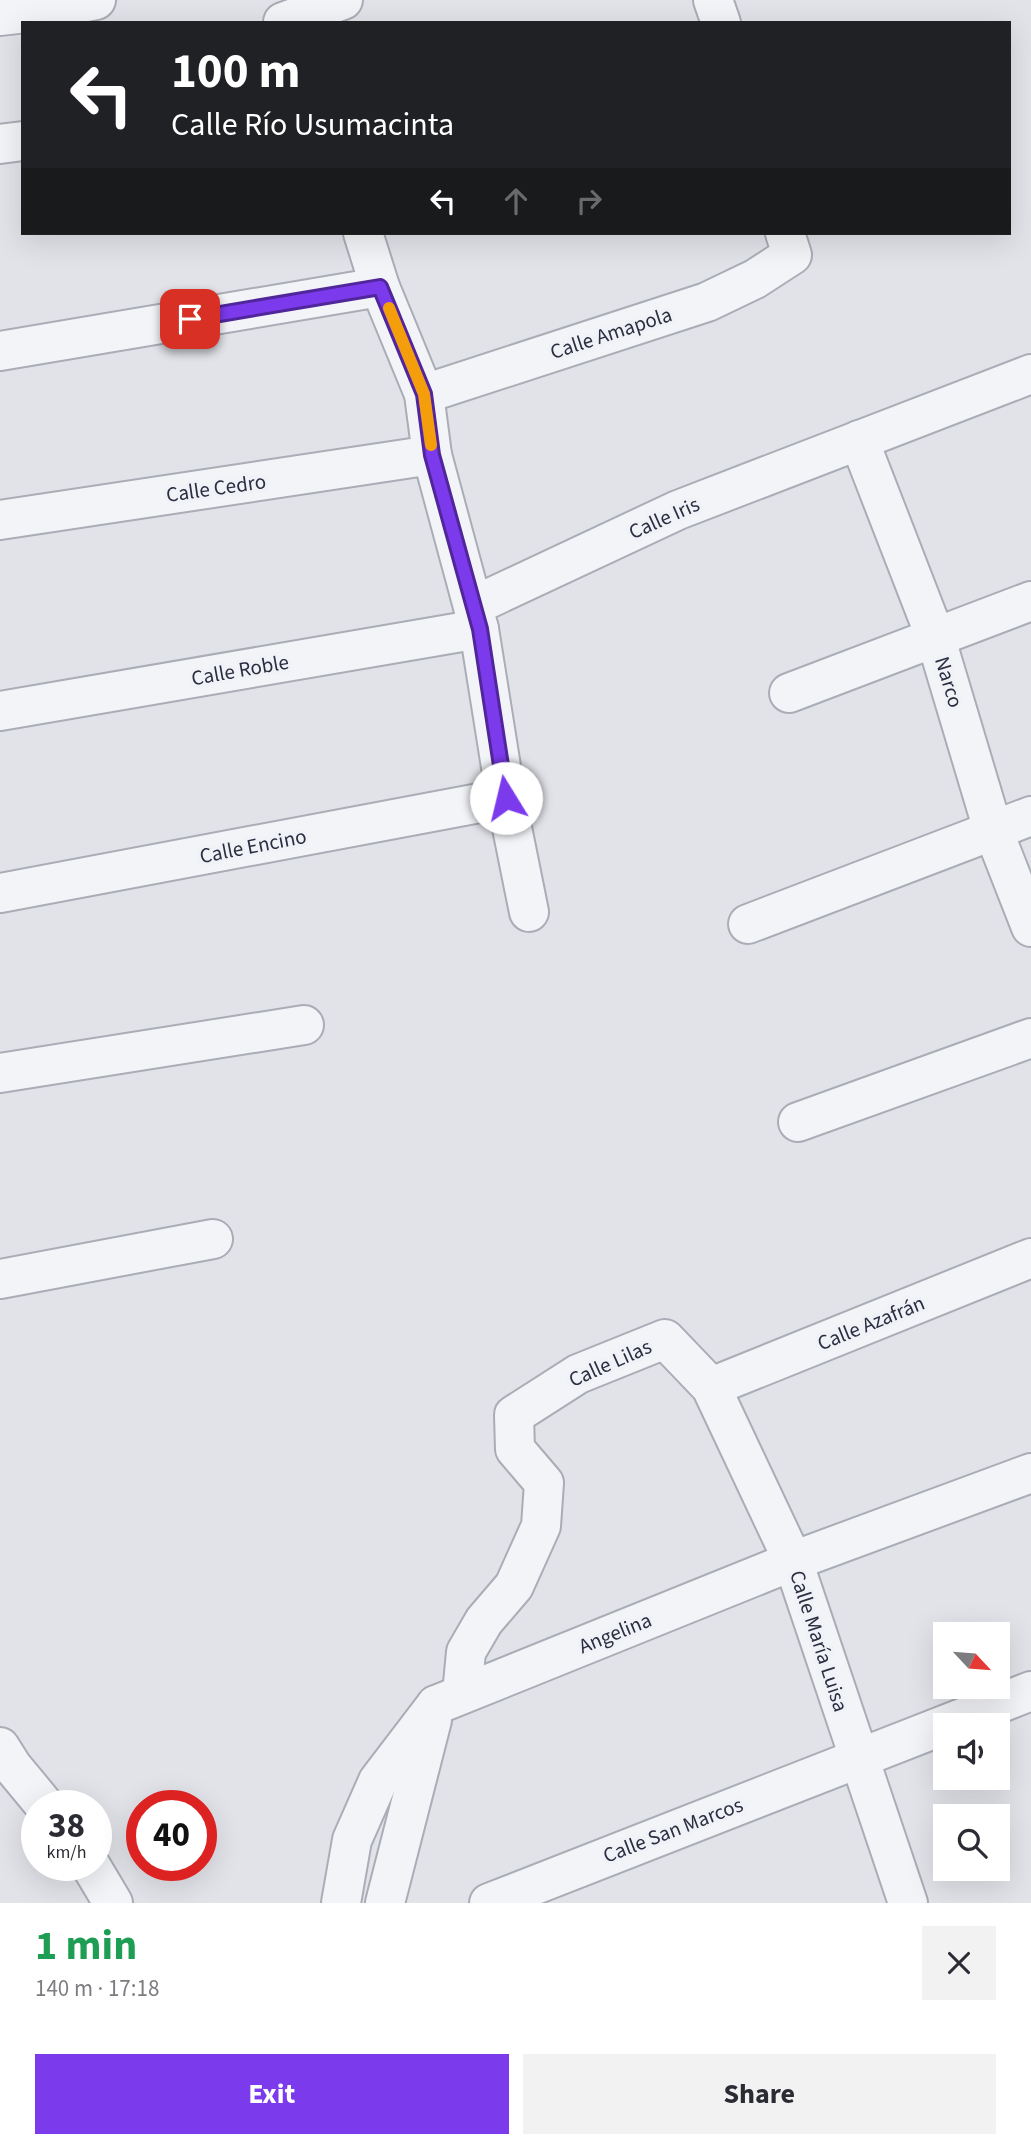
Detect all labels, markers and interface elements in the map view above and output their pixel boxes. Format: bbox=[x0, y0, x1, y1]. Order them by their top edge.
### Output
text: 100 m bbox=[171, 37, 300, 107]
icon: left bbox=[56, 49, 147, 140]
text: Calle Río Usumacinta bbox=[171, 102, 454, 148]
icon: left bbox=[424, 182, 462, 220]
icon: ahead bbox=[497, 182, 535, 220]
icon: right bbox=[570, 182, 608, 220]
pin bbox=[160, 289, 220, 349]
street label: Calle Amapola bbox=[546, 299, 676, 367]
icon: arrive bbox=[171, 300, 209, 338]
street label: Calle Cedro bbox=[164, 466, 268, 510]
street label: Calle Iris bbox=[624, 489, 704, 547]
street label: Calle Roble bbox=[189, 647, 291, 693]
street label: Narco bbox=[927, 653, 971, 711]
position arrow bbox=[469, 761, 543, 835]
street label: Calle Encino bbox=[197, 821, 309, 871]
street label: Calle Azafrán bbox=[813, 1288, 929, 1358]
street label: Calle Lilas bbox=[564, 1331, 656, 1395]
street label: Calle María Luisa bbox=[782, 1566, 856, 1716]
street label: Angelina bbox=[574, 1605, 656, 1661]
north arrow bbox=[933, 1622, 1010, 1699]
map controls bbox=[933, 1622, 1010, 1881]
button: sound bbox=[933, 1713, 1010, 1790]
street label: Calle San Marcos bbox=[599, 1789, 747, 1870]
speed limit sign: 40 bbox=[126, 1790, 217, 1881]
text: 38 bbox=[48, 1801, 85, 1851]
button: search bbox=[933, 1804, 1010, 1881]
text: km/h bbox=[47, 1840, 86, 1865]
text: 1 min bbox=[35, 1916, 137, 1976]
button: close bbox=[922, 1926, 996, 2000]
text: 140 m · 17:18 bbox=[35, 1972, 159, 2005]
button: Exit bbox=[35, 2054, 509, 2134]
button: Share bbox=[523, 2054, 996, 2134]

